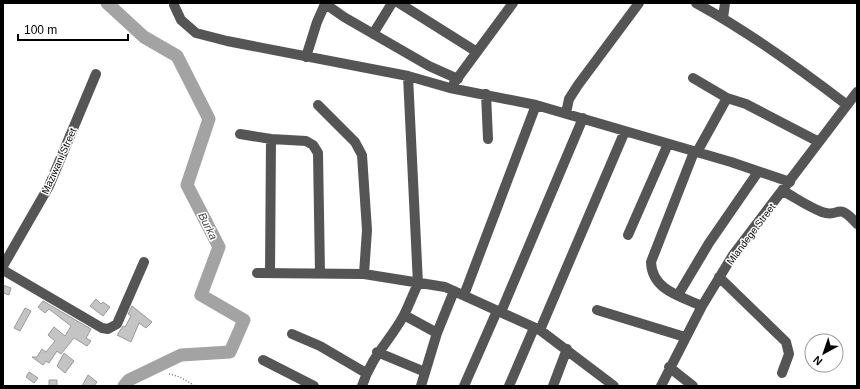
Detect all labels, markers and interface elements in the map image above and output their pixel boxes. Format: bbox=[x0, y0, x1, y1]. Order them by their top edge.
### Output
scale bar bbox=[18, 16, 128, 42]
text: 100 m bbox=[24, 23, 57, 37]
street label: Maziwani Street bbox=[40, 126, 79, 196]
street label: Mlandege Street bbox=[725, 201, 778, 267]
water label: Burka bbox=[196, 210, 220, 242]
north arrow bbox=[804, 333, 844, 373]
text: N bbox=[811, 353, 824, 368]

